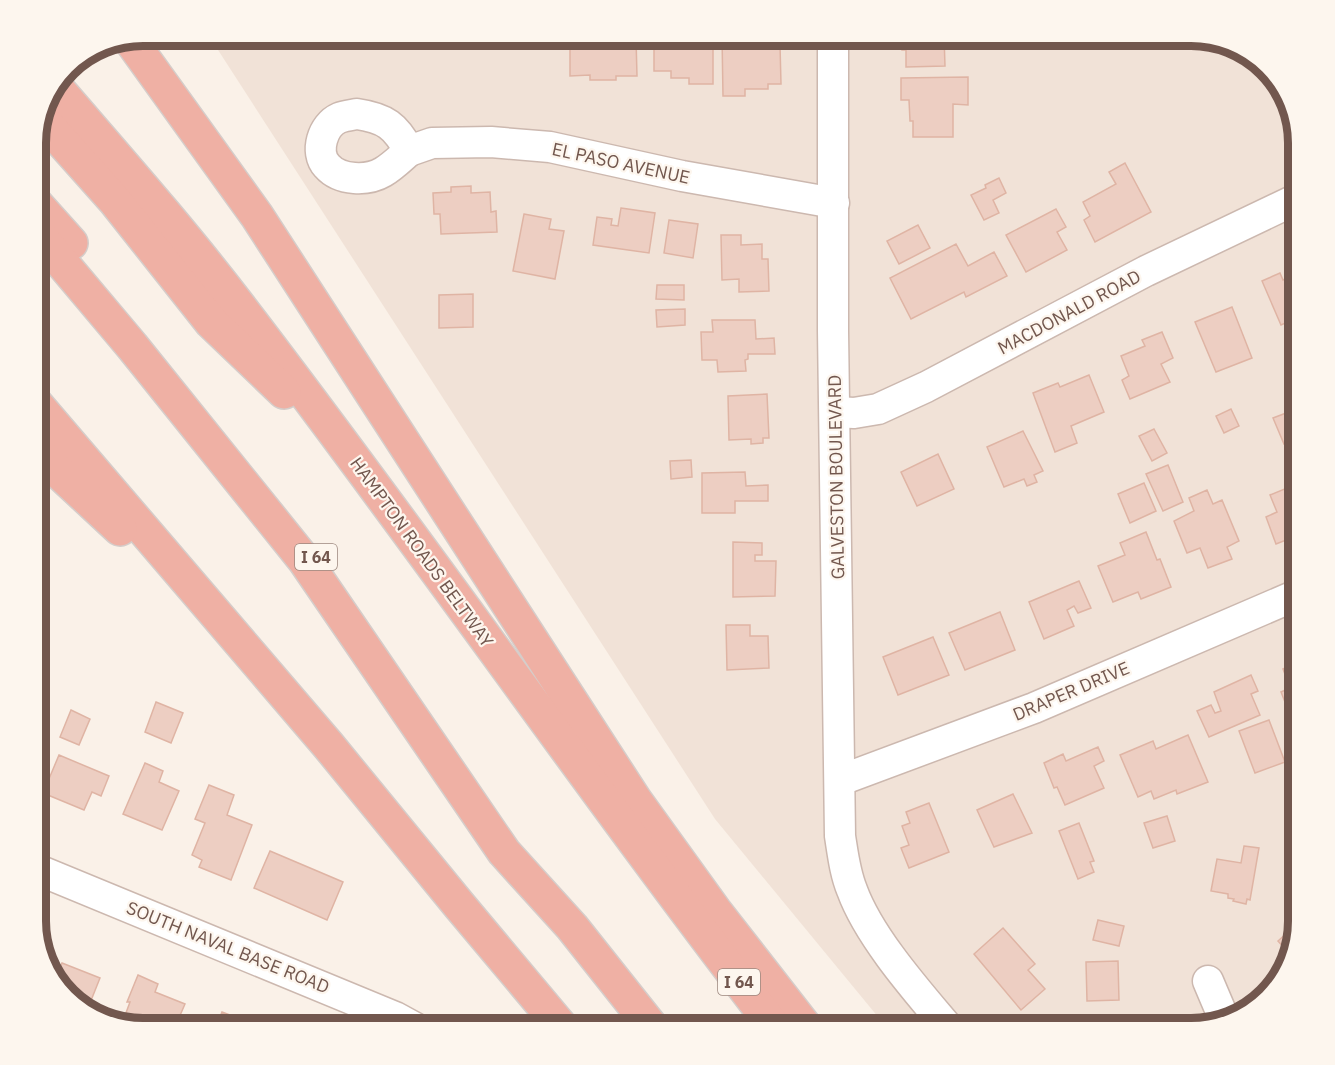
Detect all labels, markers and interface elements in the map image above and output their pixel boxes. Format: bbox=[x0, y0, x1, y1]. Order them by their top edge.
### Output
street label: EL PASO AVENUE bbox=[550, 137, 692, 189]
street label: MACDONALD ROAD bbox=[993, 265, 1145, 359]
street label: GALVESTON BOULEVARD bbox=[823, 374, 849, 580]
street label: HAMPTON ROADS BELTWAY bbox=[345, 452, 499, 652]
road number: I 64 bbox=[295, 544, 337, 570]
street label: DRAPER DRIVE bbox=[1009, 656, 1133, 726]
street label: SOUTH NAVAL BASE ROAD bbox=[123, 896, 333, 998]
road number: I 64 bbox=[718, 969, 760, 995]

